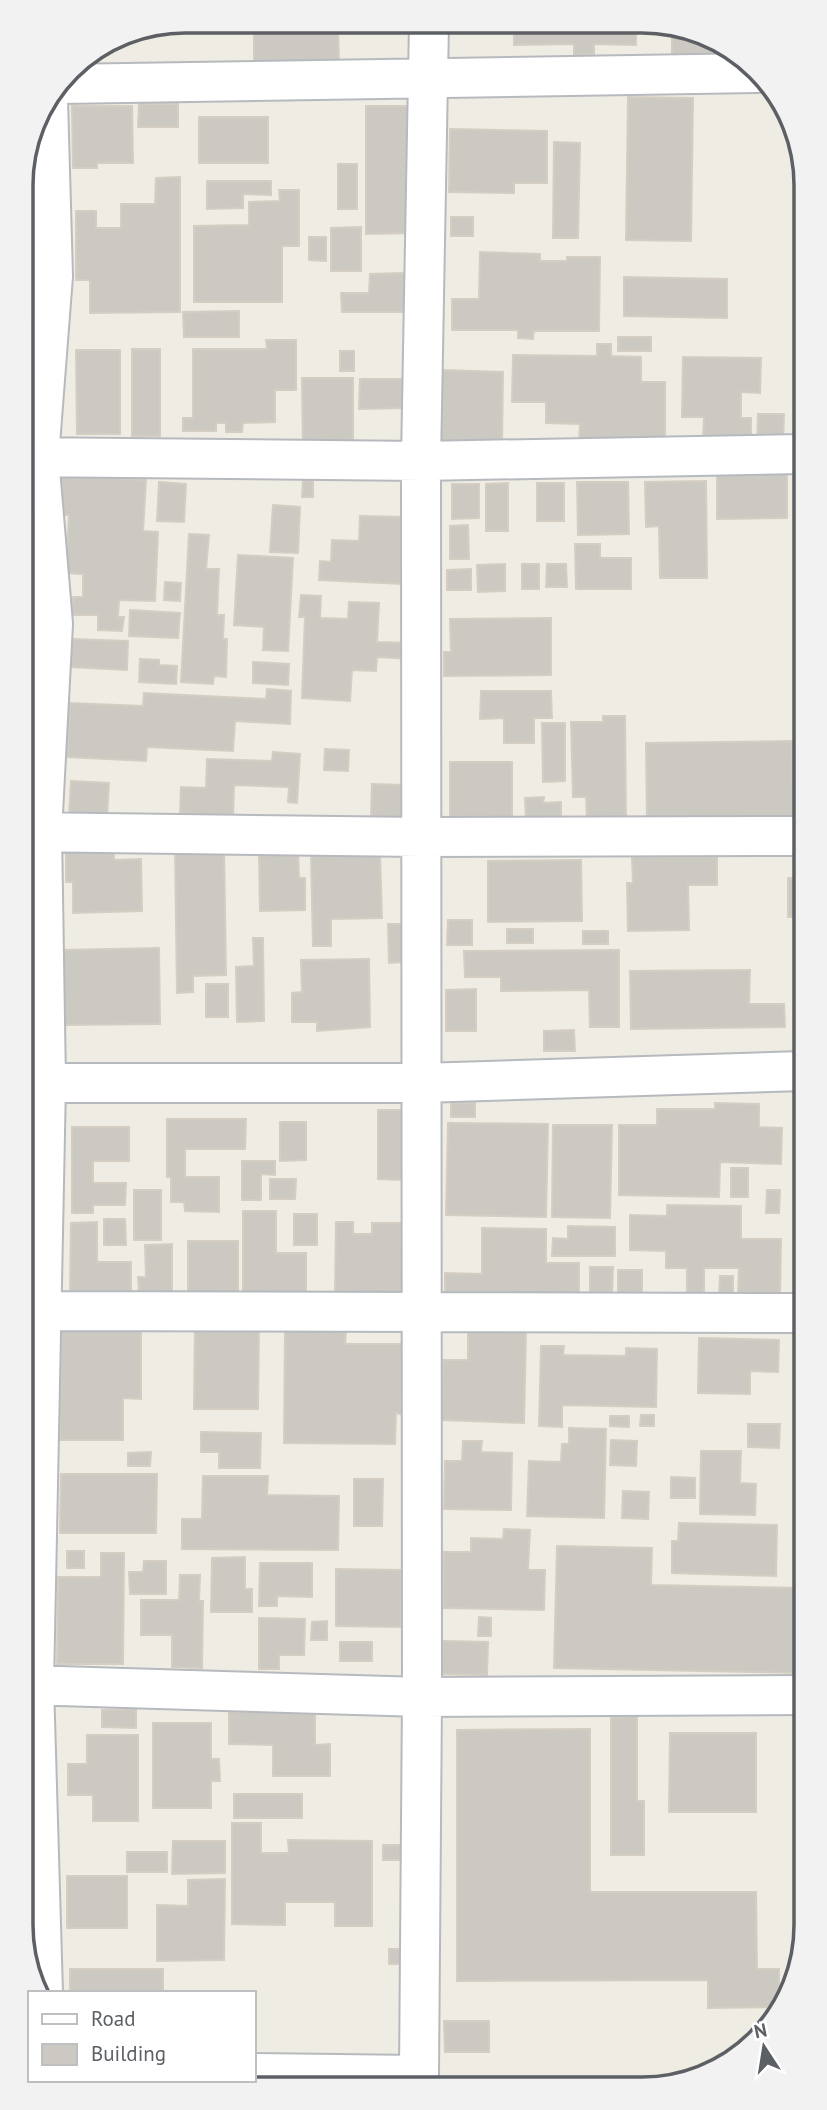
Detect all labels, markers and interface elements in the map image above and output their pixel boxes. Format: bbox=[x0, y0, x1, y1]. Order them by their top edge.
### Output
legend bbox=[28, 1991, 256, 2082]
text: Road bbox=[91, 2005, 135, 2032]
north arrow bbox=[729, 2012, 799, 2082]
text: N bbox=[752, 2017, 769, 2043]
text: Building bbox=[91, 2040, 166, 2067]

